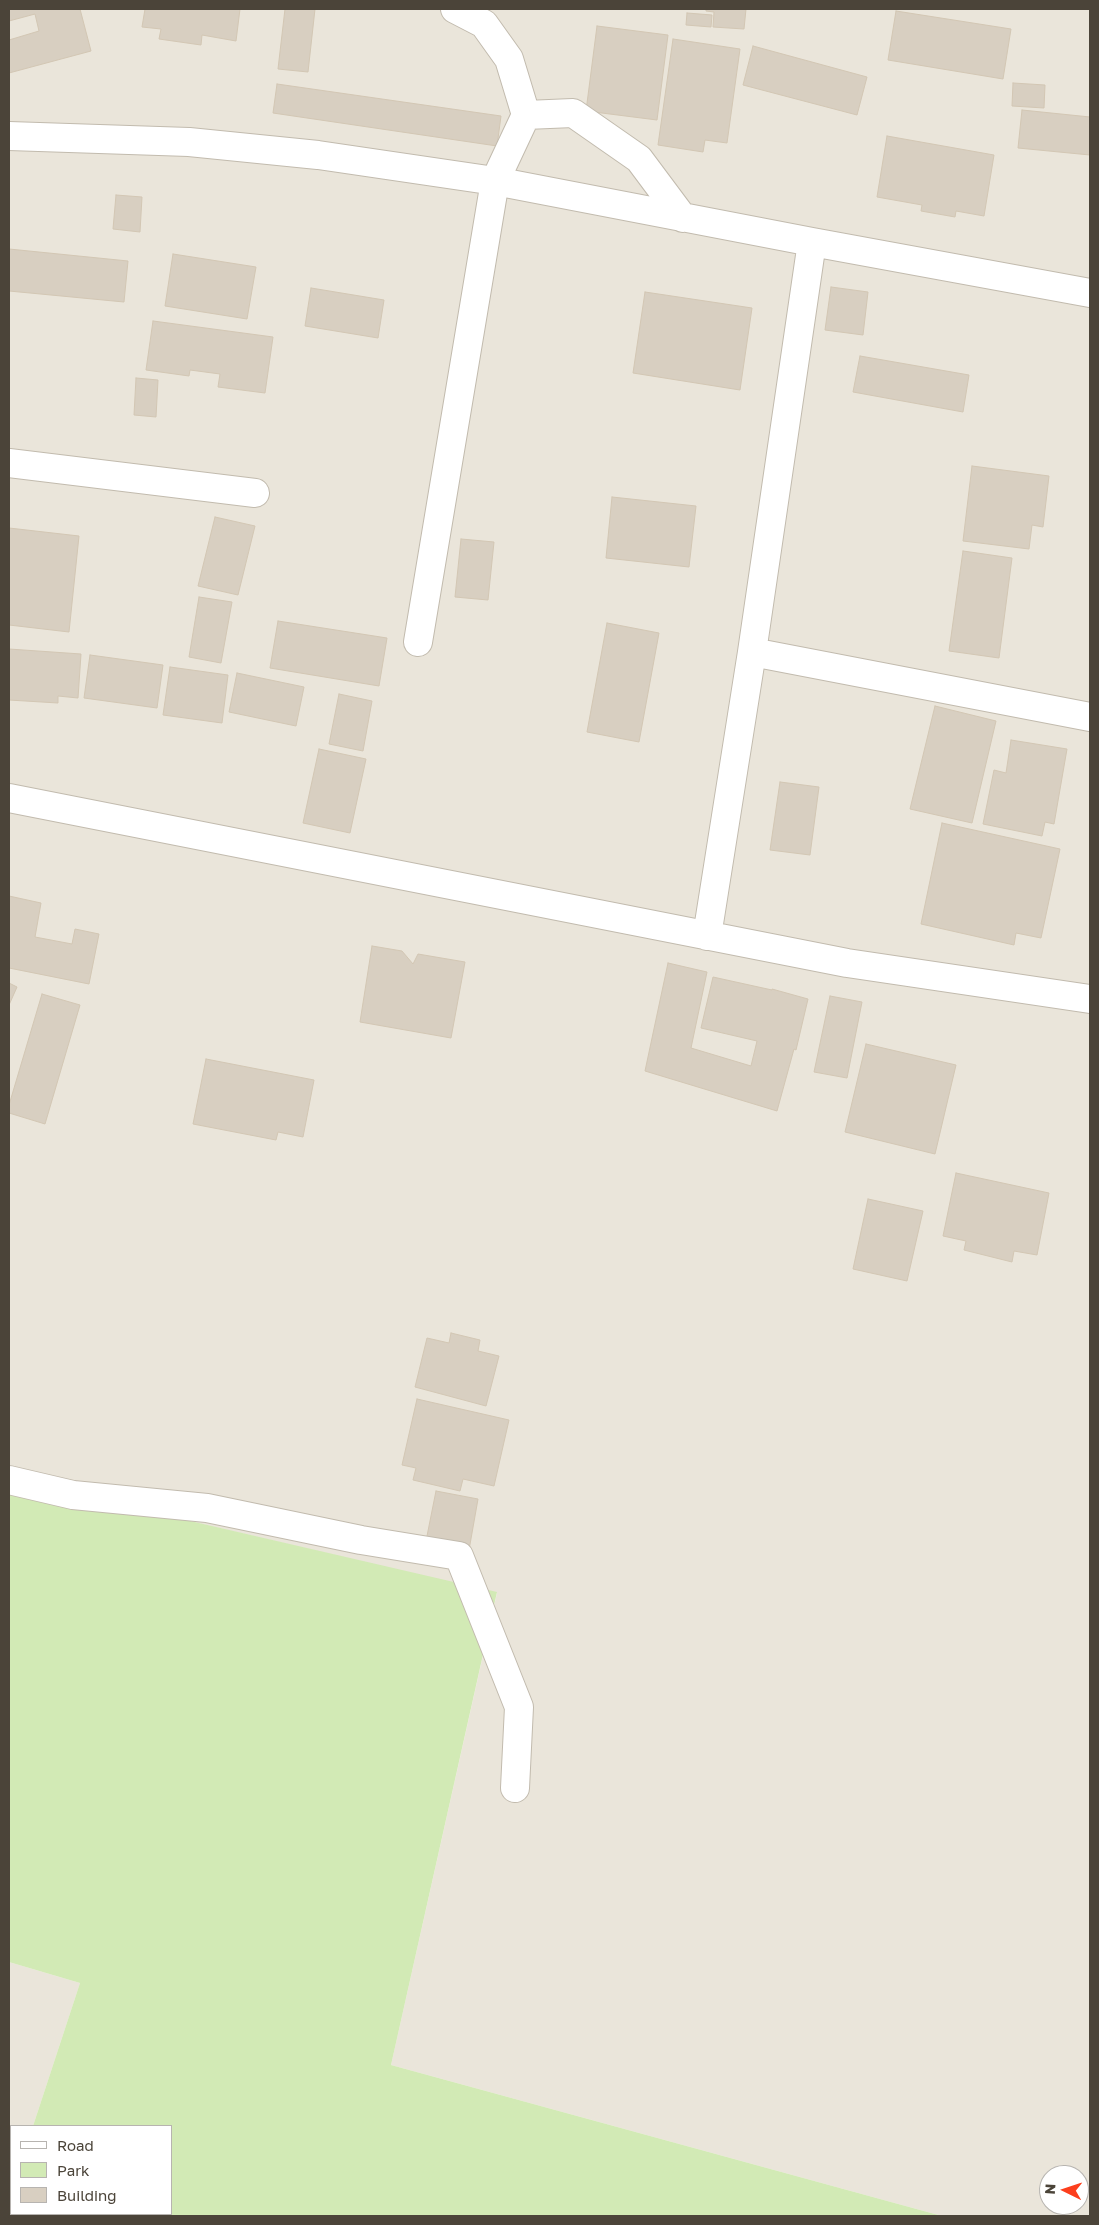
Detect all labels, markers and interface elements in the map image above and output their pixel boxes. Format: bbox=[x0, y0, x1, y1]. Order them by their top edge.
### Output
legend bbox=[10, 2125, 172, 2215]
text: Road bbox=[57, 2136, 94, 2154]
text: Park bbox=[57, 2161, 89, 2179]
north arrow bbox=[1039, 2165, 1089, 2215]
text: N bbox=[1041, 2183, 1058, 2195]
text: Building bbox=[57, 2186, 117, 2204]

